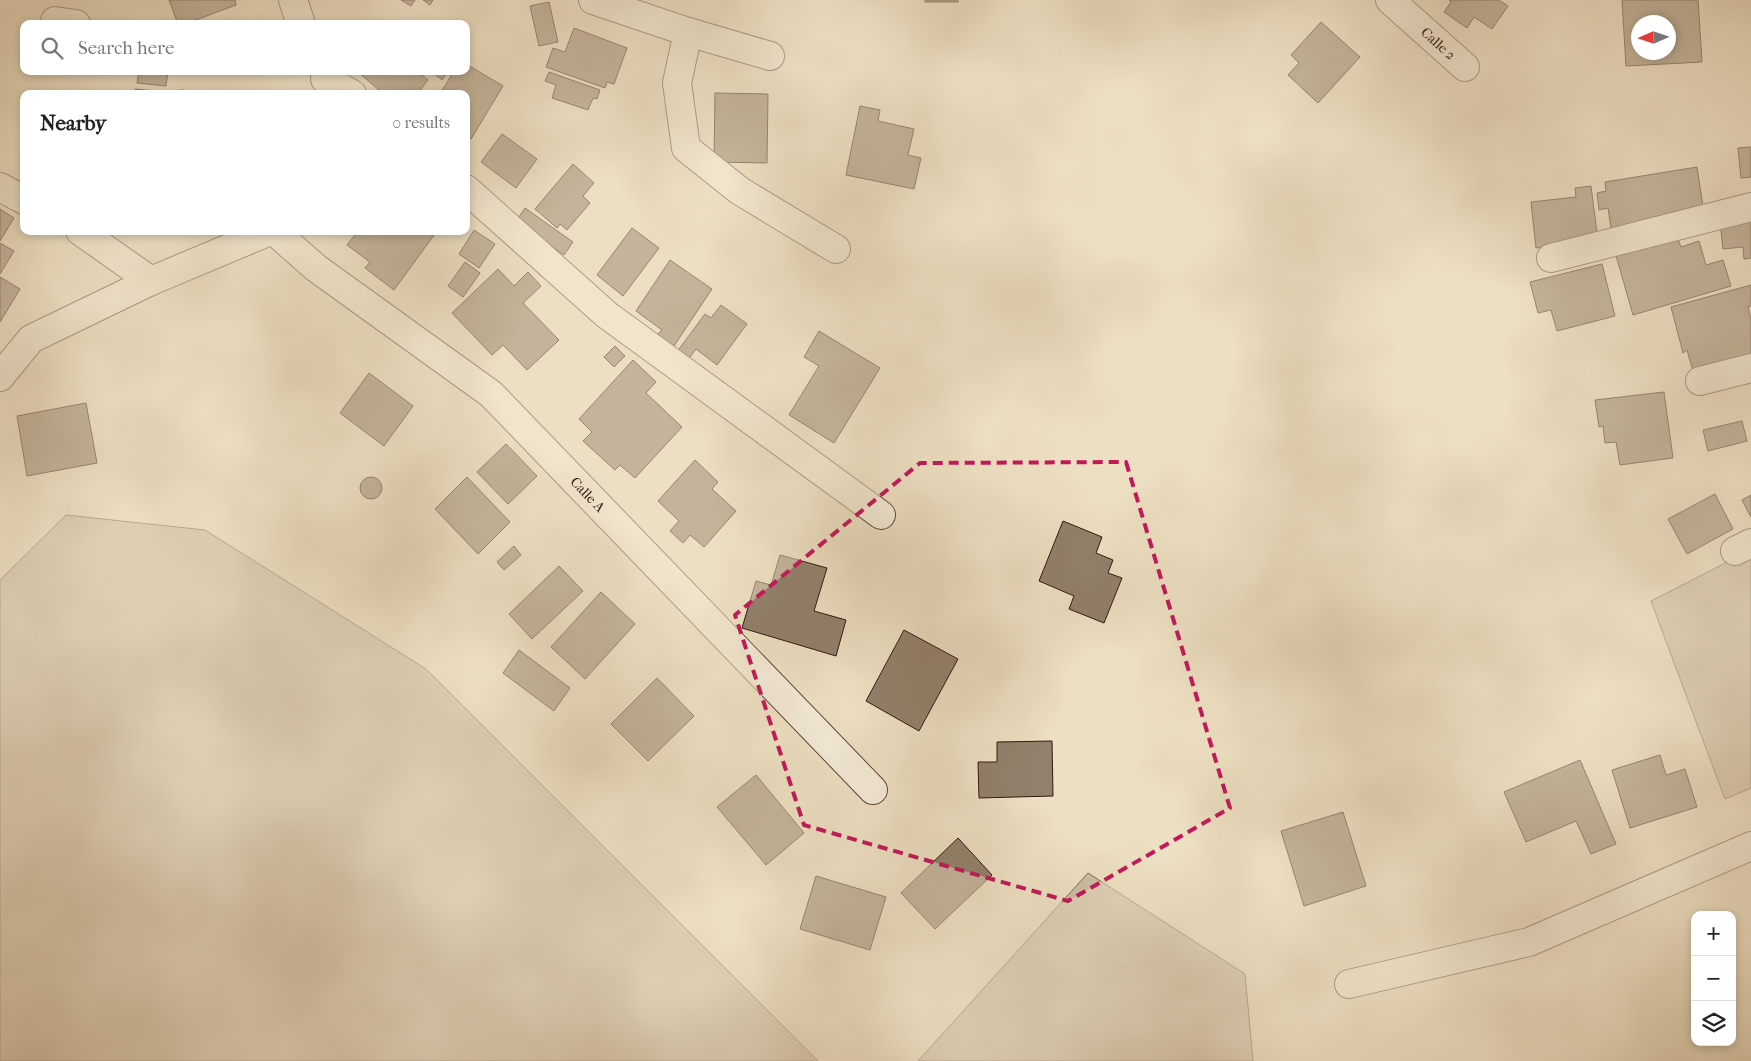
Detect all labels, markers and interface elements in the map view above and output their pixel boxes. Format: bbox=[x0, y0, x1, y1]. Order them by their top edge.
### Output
north arrow bbox=[1631, 15, 1676, 60]
search box bbox=[20, 20, 470, 75]
street label: Calle 2 bbox=[1417, 24, 1459, 64]
icon: search bbox=[38, 34, 66, 62]
text: Search here bbox=[78, 37, 174, 59]
text: Nearby bbox=[40, 111, 106, 135]
text: 0 results bbox=[392, 113, 450, 132]
street label: Calle A bbox=[567, 473, 609, 517]
map controls bbox=[1691, 911, 1736, 1046]
button: + bbox=[1691, 911, 1736, 956]
button: − bbox=[1691, 956, 1736, 1001]
button: layers bbox=[1691, 1001, 1736, 1046]

